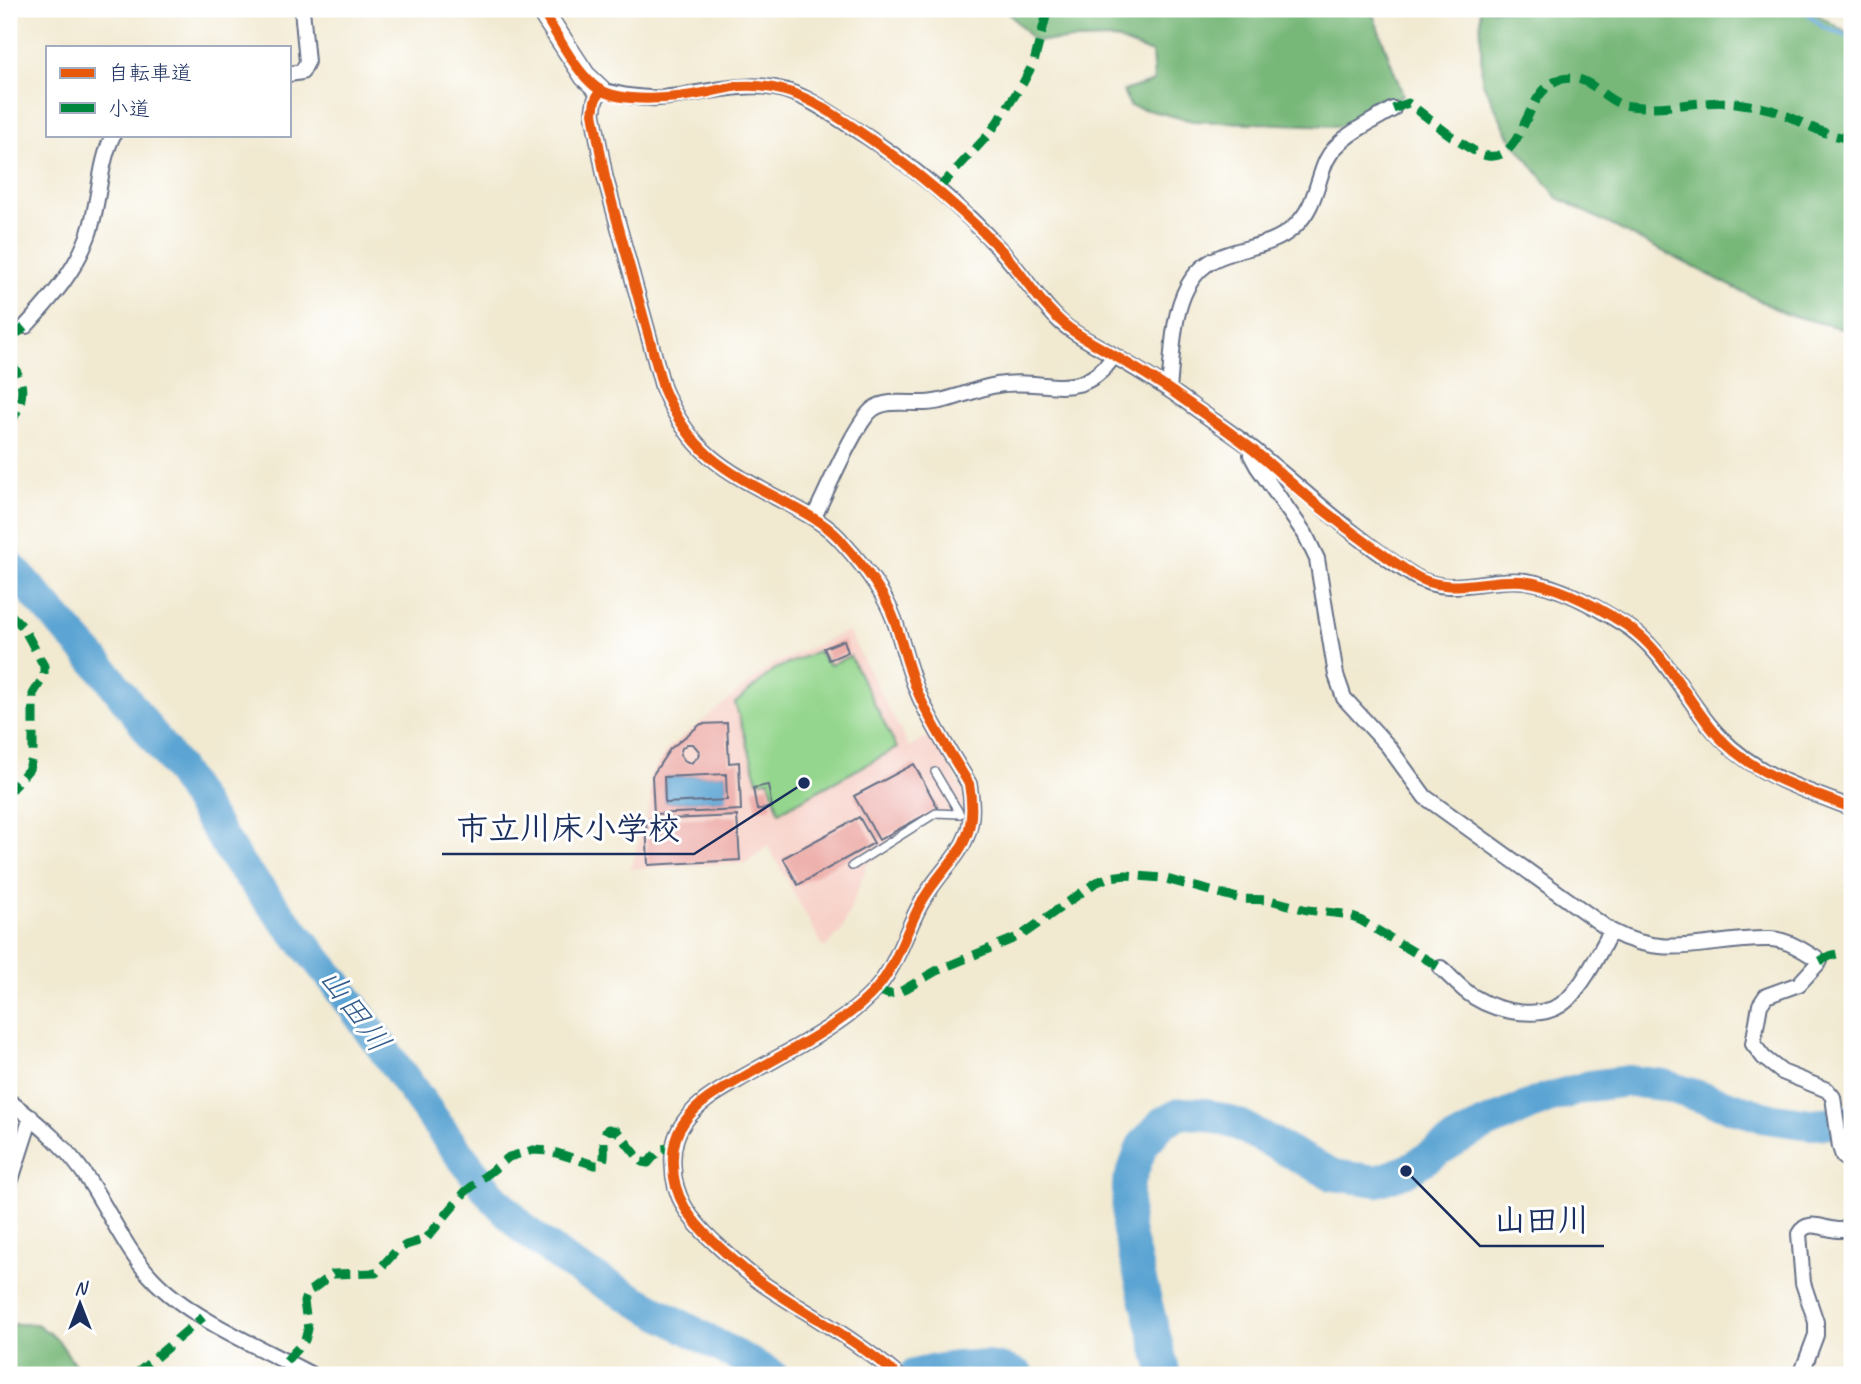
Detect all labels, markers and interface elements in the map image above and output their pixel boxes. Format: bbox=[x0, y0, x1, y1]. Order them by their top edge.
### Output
legend bbox=[46, 46, 290, 136]
text: 自転車道 bbox=[108, 60, 192, 86]
text: 小道 bbox=[108, 96, 150, 122]
callout: 市立川床小学校 bbox=[442, 801, 694, 854]
text: 市立川床小学校 bbox=[456, 808, 680, 849]
water label: 山田川 bbox=[310, 959, 400, 1061]
callout: 山田川 bbox=[1480, 1193, 1604, 1246]
text: 山田川 bbox=[1494, 1200, 1590, 1241]
north arrow bbox=[46, 1268, 116, 1338]
text: N bbox=[74, 1276, 89, 1300]

